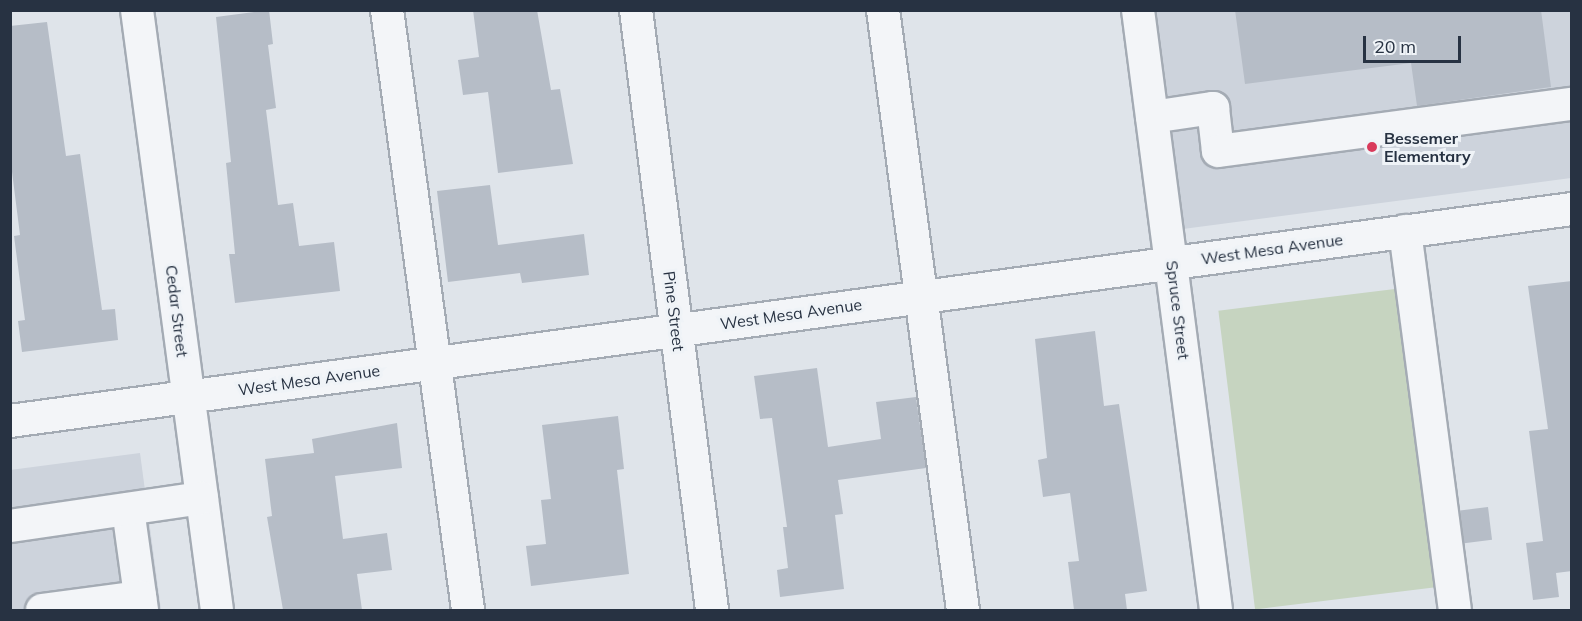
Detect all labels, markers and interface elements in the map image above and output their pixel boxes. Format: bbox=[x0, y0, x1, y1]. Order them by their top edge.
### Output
scale bar bbox=[1366, 24, 1464, 62]
text: 20 m bbox=[1374, 35, 1416, 58]
place label: Bessemer Elementary bbox=[1384, 128, 1471, 166]
marker: Bessemer Elementary bbox=[1365, 140, 1379, 154]
street label: West Mesa Avenue bbox=[1200, 230, 1344, 268]
street label: Spruce Street bbox=[1162, 259, 1194, 361]
street label: Cedar Street bbox=[162, 264, 192, 358]
street label: Pine Street bbox=[660, 270, 688, 352]
street label: West Mesa Avenue bbox=[719, 295, 863, 333]
street label: West Mesa Avenue bbox=[237, 361, 381, 399]

